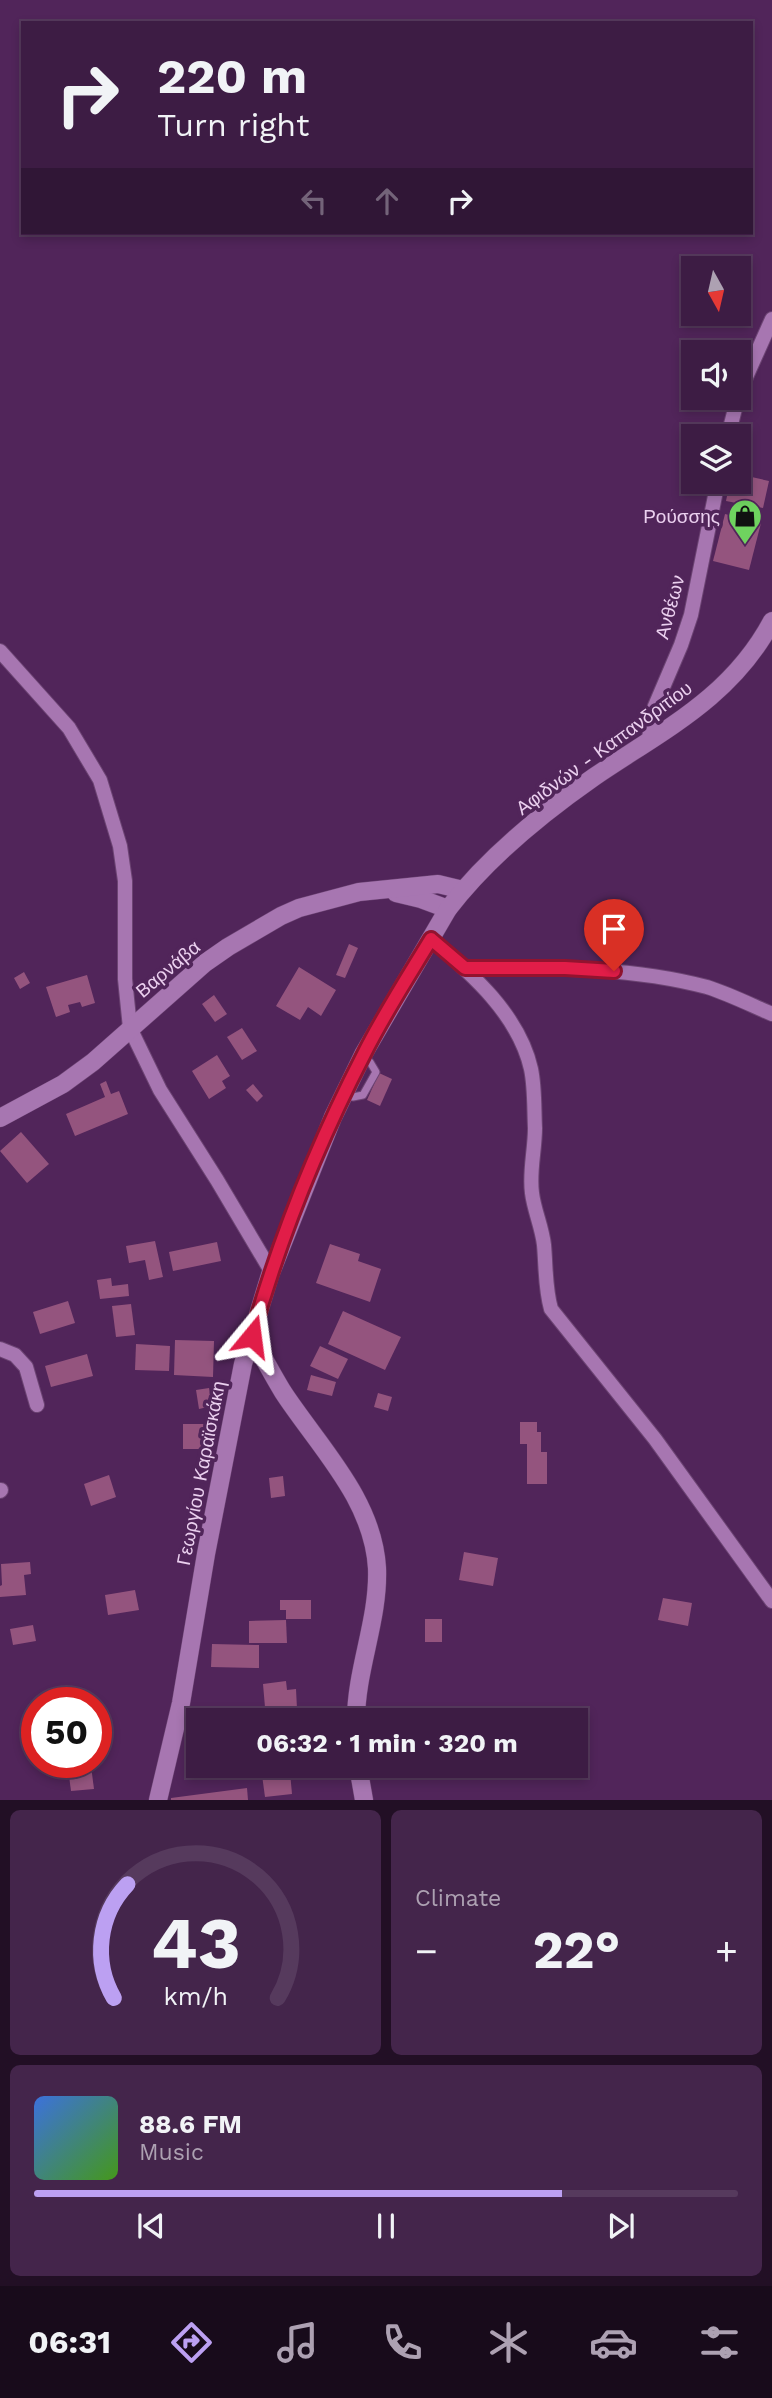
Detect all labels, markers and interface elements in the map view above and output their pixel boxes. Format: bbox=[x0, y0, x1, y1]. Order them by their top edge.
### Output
text: 220 m bbox=[157, 47, 307, 105]
icon: right bbox=[42, 49, 133, 140]
text: Turn right bbox=[157, 106, 309, 144]
icon: left bbox=[295, 182, 333, 220]
icon: ahead bbox=[368, 182, 406, 220]
icon: right bbox=[441, 182, 479, 220]
north arrow bbox=[681, 256, 751, 326]
map controls bbox=[681, 256, 751, 494]
button: sound bbox=[681, 340, 751, 410]
button: layers bbox=[681, 424, 751, 494]
shop icon: Ρούσσης bbox=[726, 497, 764, 546]
place label: Ρούσσης bbox=[643, 505, 720, 528]
street label: Ανθέων bbox=[650, 573, 690, 641]
street label: Αφιδνών - Καπανδριτίου bbox=[511, 676, 697, 820]
pin bbox=[584, 899, 644, 971]
icon: arrive bbox=[595, 910, 633, 948]
street label: Βαρνάβα bbox=[131, 935, 205, 1003]
position arrow bbox=[215, 1299, 289, 1373]
street label: Γεωργίου Καραϊσκάκη bbox=[172, 1379, 230, 1567]
speed limit sign: 50 bbox=[21, 1687, 112, 1778]
text: 06:32 · 1 min · 320 m bbox=[256, 1728, 518, 1758]
text: Climate bbox=[415, 1885, 501, 1912]
text: 43 bbox=[150, 1901, 241, 1987]
text: 22° bbox=[533, 1920, 620, 1981]
text: − bbox=[415, 1929, 438, 1973]
text: + bbox=[715, 1929, 738, 1973]
text: km/h bbox=[163, 1982, 228, 2011]
text: 88.6 FM bbox=[139, 2109, 242, 2139]
text: Music bbox=[139, 2139, 204, 2166]
icon: previous bbox=[132, 2207, 170, 2245]
icon: pause bbox=[367, 2207, 405, 2245]
icon: next bbox=[602, 2207, 640, 2245]
icon: directions bbox=[167, 2318, 216, 2367]
icon: music bbox=[273, 2318, 322, 2367]
icon: phone bbox=[378, 2318, 427, 2367]
icon: climate bbox=[484, 2318, 533, 2367]
icon: car bbox=[589, 2318, 638, 2367]
icon: filters bbox=[695, 2318, 744, 2367]
text: 06:31 bbox=[28, 2323, 111, 2361]

